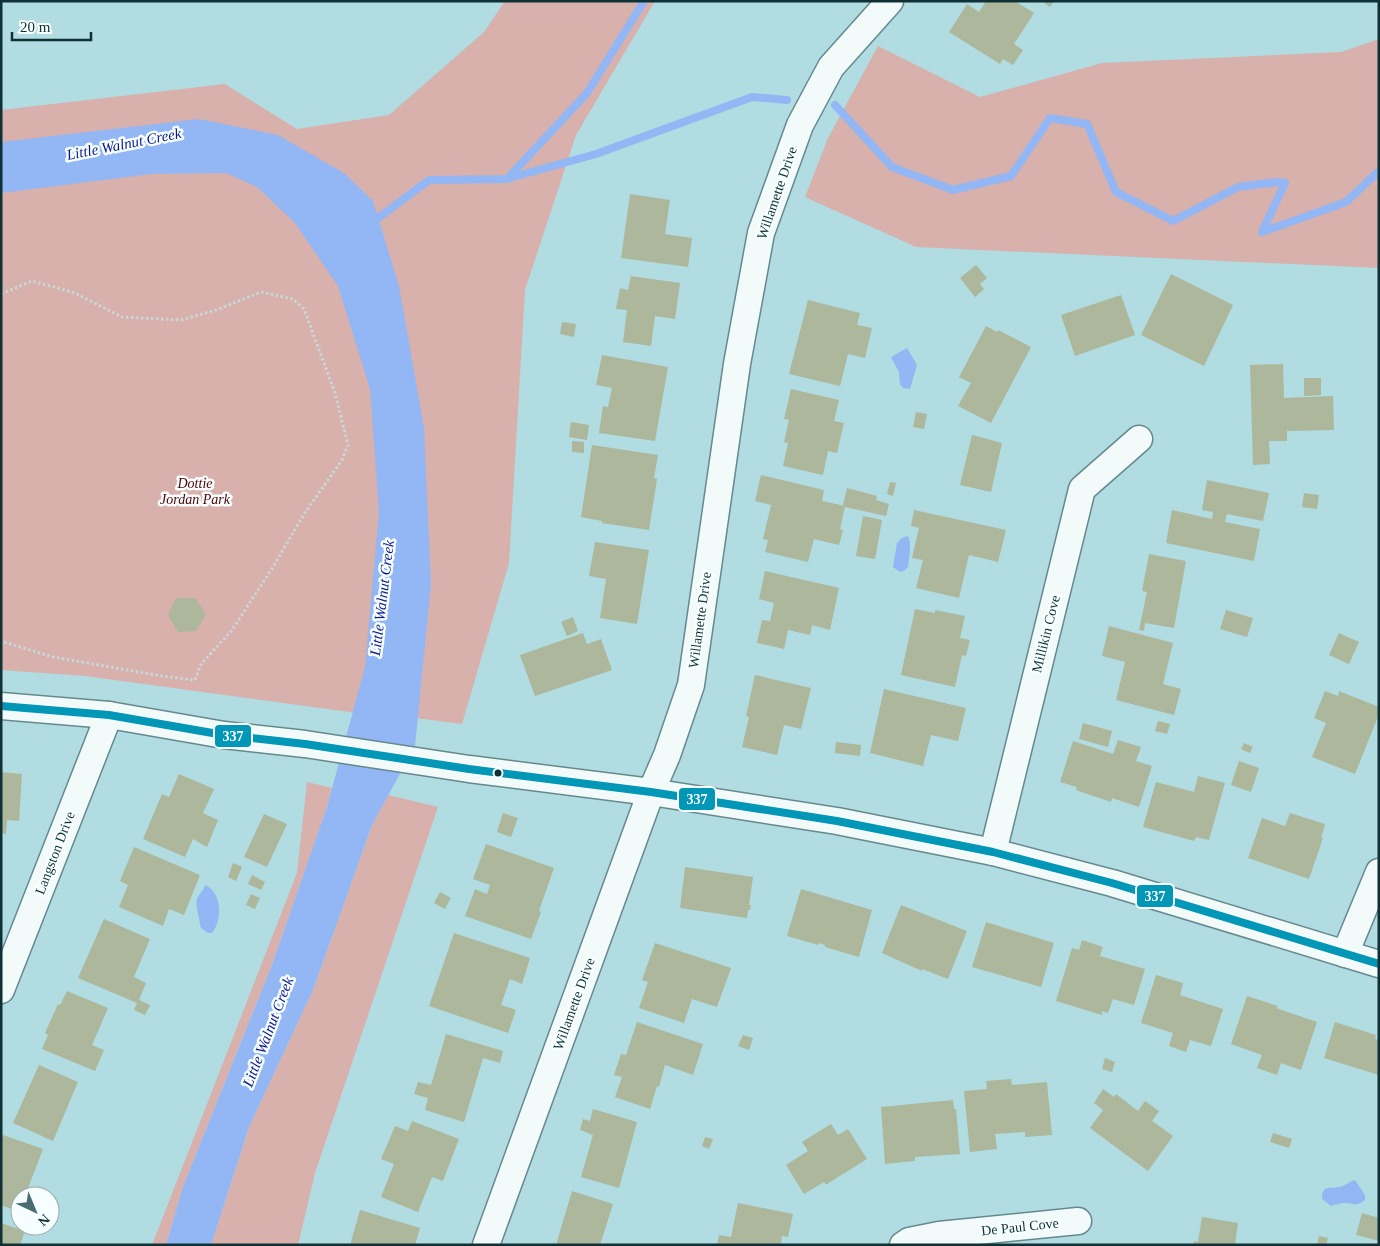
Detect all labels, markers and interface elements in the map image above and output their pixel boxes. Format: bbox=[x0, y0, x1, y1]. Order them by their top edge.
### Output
scale bar bbox=[12, 10, 91, 42]
text: 20 m bbox=[20, 19, 51, 35]
water label: Little Walnut Creek bbox=[64, 125, 183, 163]
street label: Willamette Drive bbox=[754, 145, 800, 241]
park label: Dottie Jordan Park bbox=[160, 476, 231, 507]
water label: Little Walnut Creek bbox=[367, 539, 397, 658]
street label: Willamette Drive bbox=[686, 571, 714, 669]
street label: Millikin Cove bbox=[1029, 594, 1063, 674]
line badge: 337 bbox=[214, 724, 252, 748]
text: 337 bbox=[223, 729, 244, 744]
unlabelled marker bbox=[493, 768, 503, 778]
line badge: 337 bbox=[678, 787, 716, 811]
text: 337 bbox=[687, 792, 708, 807]
street label: Langston Drive bbox=[32, 809, 78, 897]
line badge: 337 bbox=[1136, 884, 1174, 908]
text: 337 bbox=[1145, 889, 1166, 904]
street label: Willamette Drive bbox=[550, 956, 598, 1052]
water label: Little Walnut Creek bbox=[239, 974, 296, 1090]
north arrow bbox=[10, 1186, 60, 1236]
text: N bbox=[35, 1211, 53, 1229]
street label: De Paul Cove bbox=[981, 1215, 1059, 1239]

